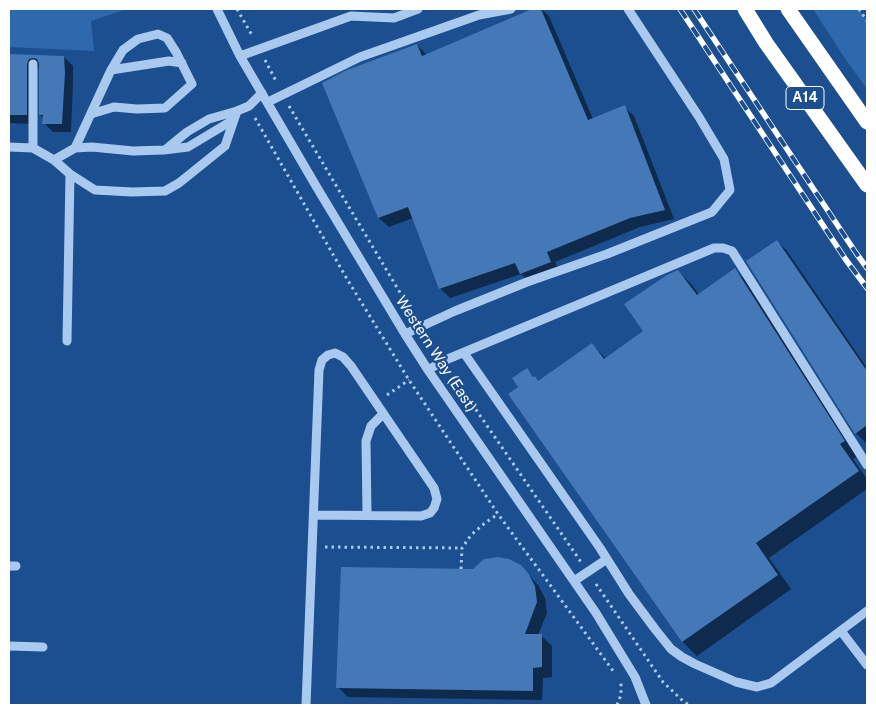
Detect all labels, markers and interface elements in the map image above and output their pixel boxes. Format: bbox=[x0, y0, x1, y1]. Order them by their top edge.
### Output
road number: A14 bbox=[786, 86, 824, 110]
street label: Western Way (East) bbox=[392, 292, 480, 416]

